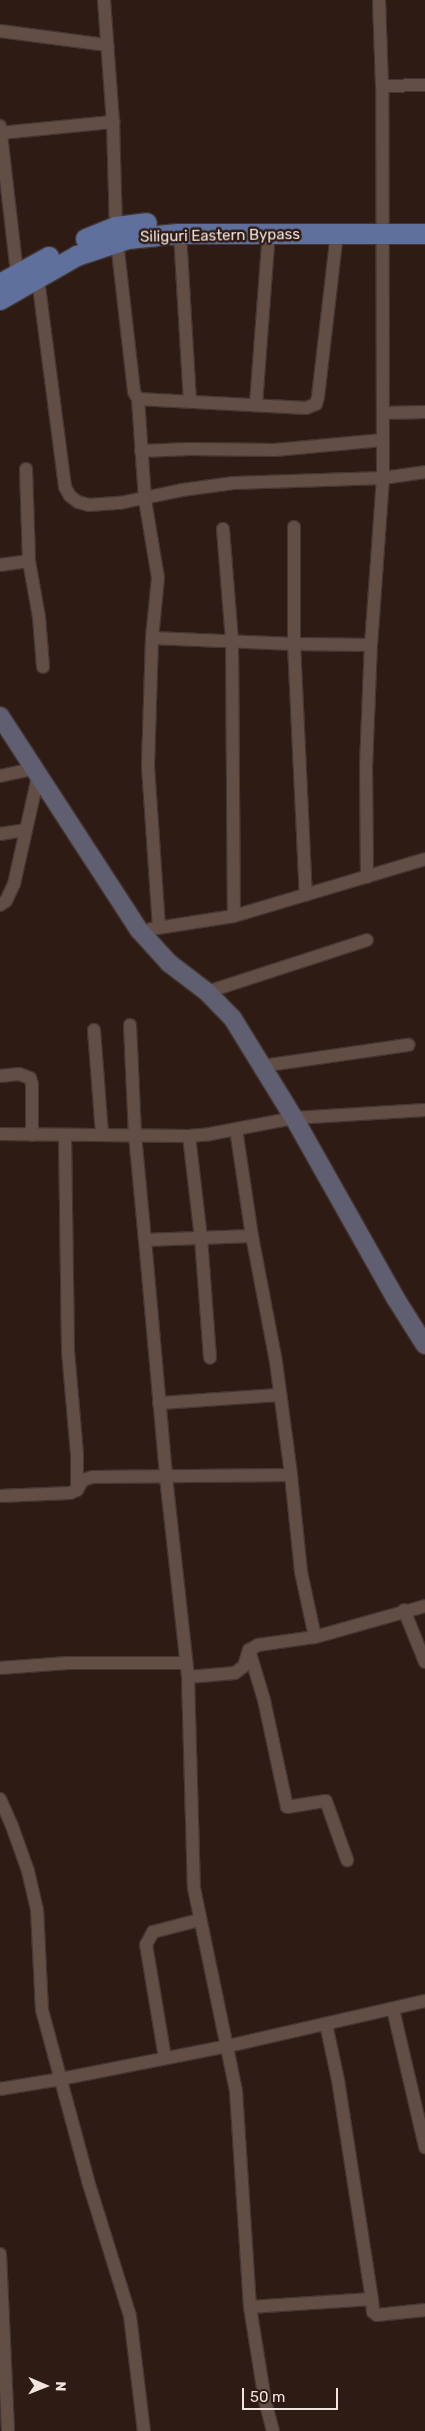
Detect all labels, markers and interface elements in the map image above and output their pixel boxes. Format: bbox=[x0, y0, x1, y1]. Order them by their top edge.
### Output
street label: Siliguri Eastern Bypass bbox=[140, 226, 300, 246]
north arrow bbox=[20, 2361, 70, 2411]
scale bar bbox=[245, 2378, 341, 2410]
text: N bbox=[52, 2381, 69, 2391]
text: 50 m bbox=[250, 2388, 285, 2406]

